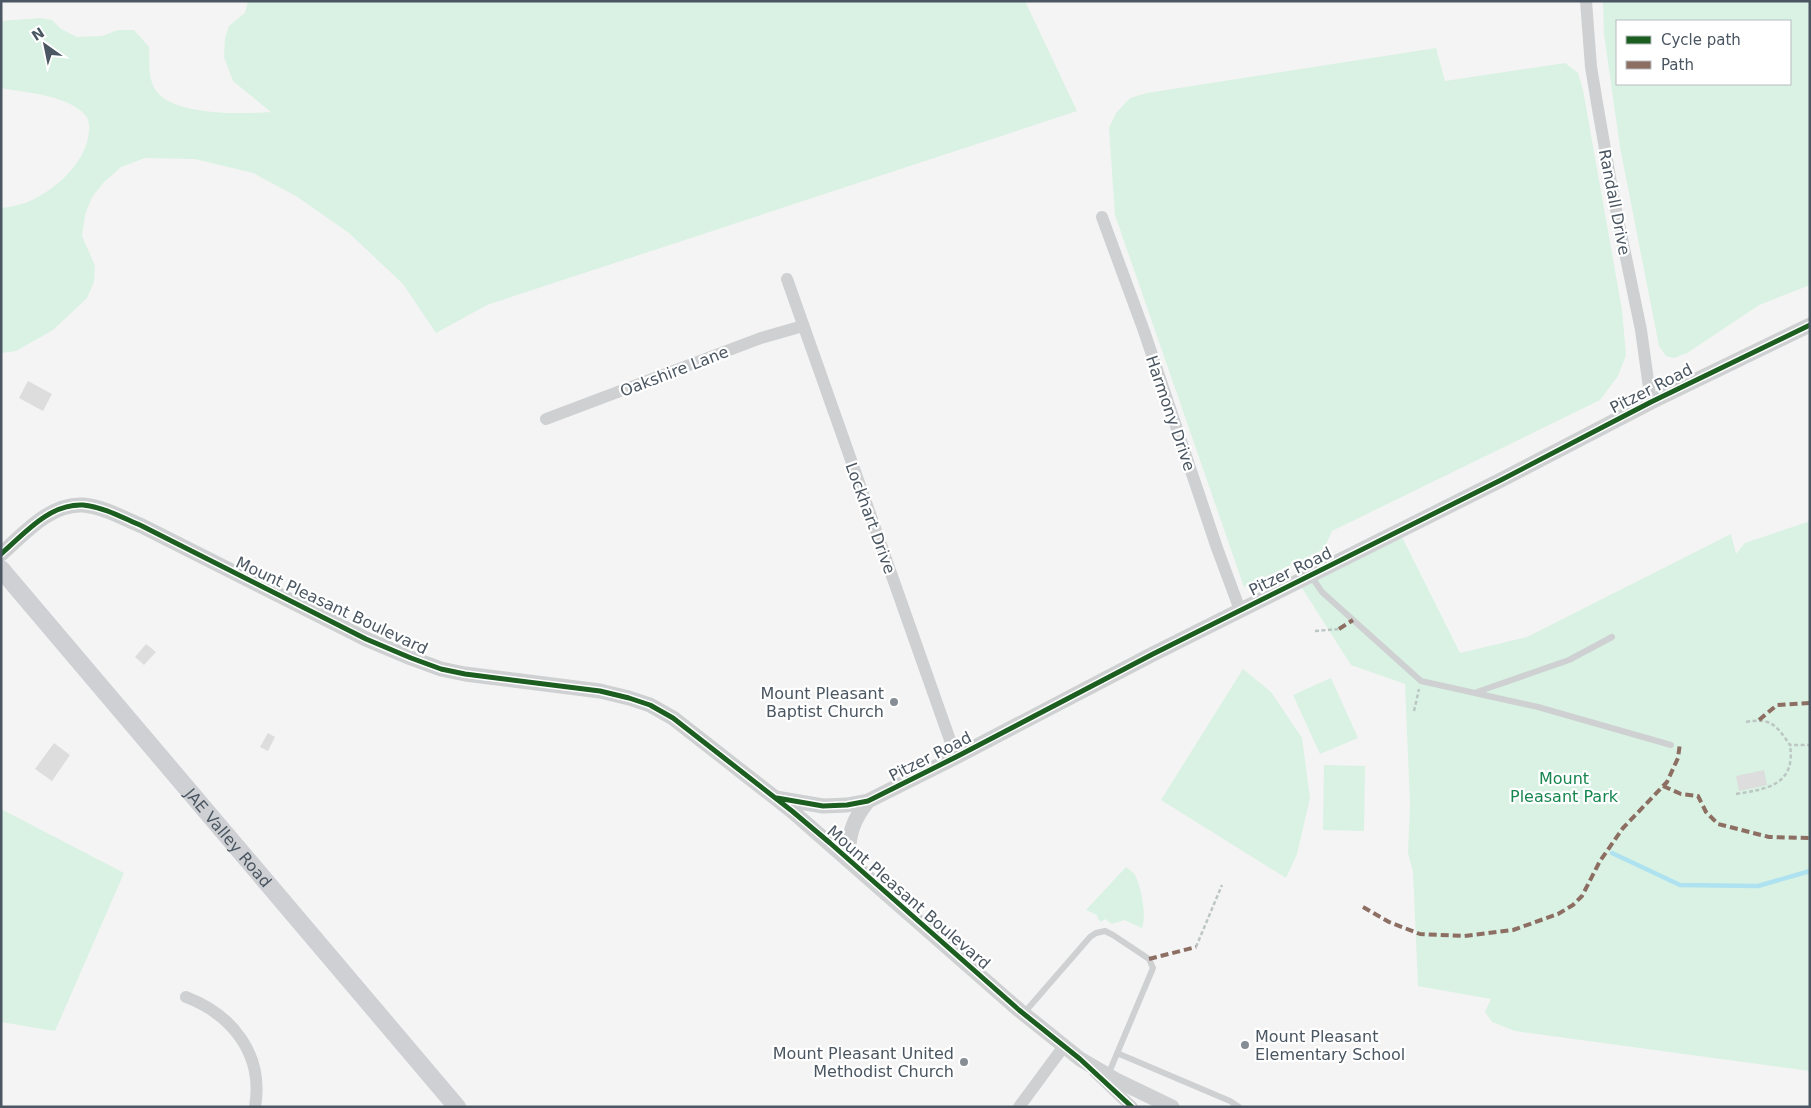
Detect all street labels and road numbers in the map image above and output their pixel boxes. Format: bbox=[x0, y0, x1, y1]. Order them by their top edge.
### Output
street label: Randall Drive bbox=[1595, 148, 1634, 257]
street label: Oakshire Lane bbox=[617, 342, 731, 401]
street label: Harmony Drive bbox=[1142, 353, 1199, 473]
street label: Pitzer Road bbox=[1607, 360, 1696, 417]
street label: Lockhart Drive bbox=[842, 460, 899, 576]
street label: Pitzer Road bbox=[1246, 543, 1335, 600]
street label: Mount Pleasant Boulevard bbox=[233, 553, 431, 658]
street label: Pitzer Road bbox=[886, 728, 975, 785]
street label: JAE Valley Road bbox=[180, 784, 275, 891]
street label: Mount Pleasant Boulevard bbox=[823, 821, 994, 973]

